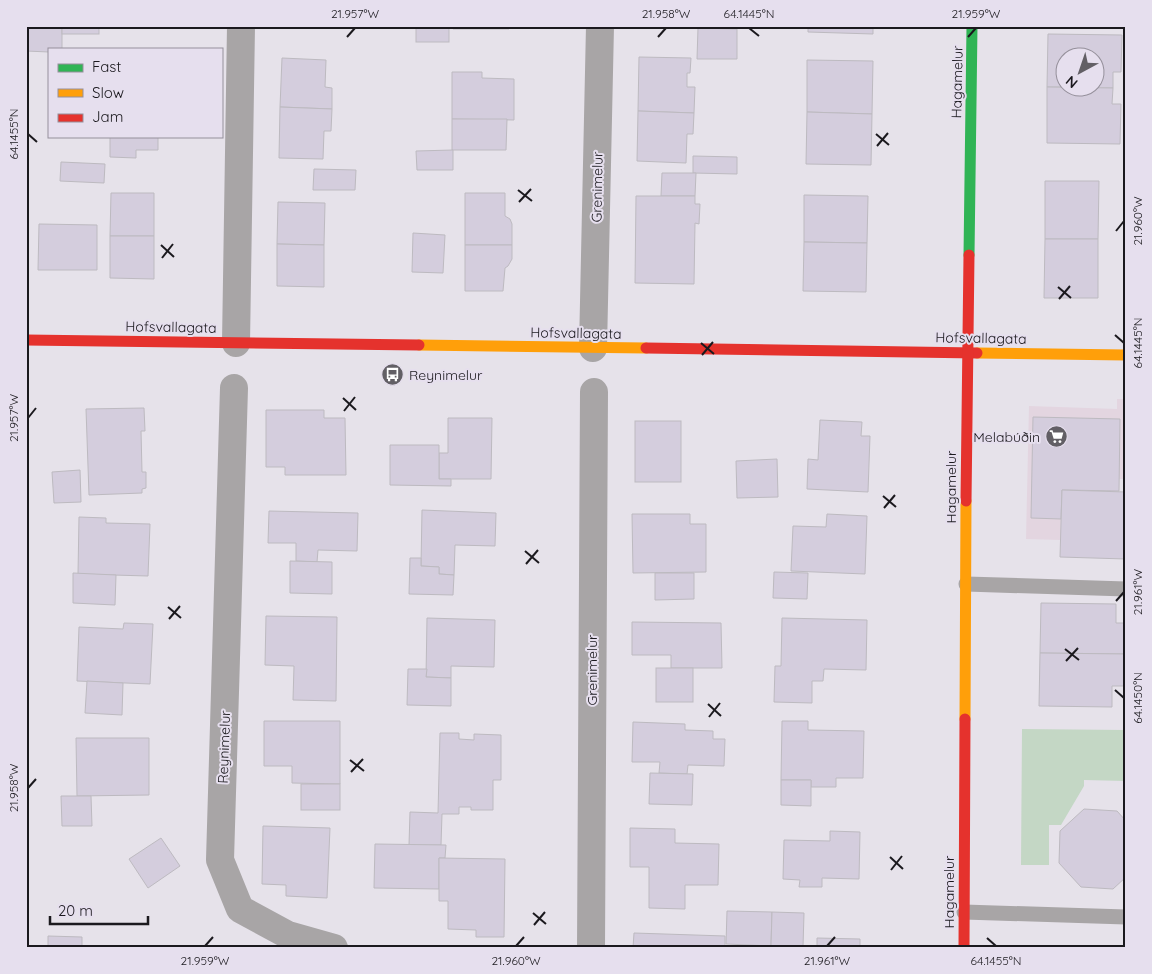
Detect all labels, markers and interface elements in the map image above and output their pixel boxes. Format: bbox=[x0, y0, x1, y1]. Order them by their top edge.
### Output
text: 21.957°W bbox=[331, 6, 380, 21]
text: 21.958°W bbox=[642, 6, 691, 21]
text: 64.1445°N bbox=[724, 6, 774, 21]
text: 21.959°W bbox=[952, 6, 1001, 21]
street label: Hagamelur bbox=[947, 45, 967, 119]
legend bbox=[48, 48, 222, 138]
north arrow bbox=[1054, 48, 1104, 98]
text: Fast bbox=[92, 57, 121, 76]
text: N bbox=[1062, 72, 1081, 92]
text: Slow bbox=[92, 83, 124, 102]
text: Jam bbox=[92, 107, 123, 126]
text: 64.1455°N bbox=[6, 108, 21, 160]
street label: Grenimelur bbox=[587, 151, 607, 223]
text: 21.960°W bbox=[1130, 196, 1145, 246]
street label: Hofsvallagata bbox=[125, 317, 217, 337]
text: 64.1445°N bbox=[1130, 318, 1145, 368]
street label: Hofsvallagata bbox=[530, 323, 622, 343]
street label: Hofsvallagata bbox=[935, 328, 1027, 348]
bus stop icon: Reynimelur bbox=[381, 363, 405, 387]
place label: Reynimelur bbox=[409, 366, 483, 384]
text: 21.957°W bbox=[6, 393, 21, 442]
supermarket icon: Melabúðin bbox=[1044, 425, 1068, 449]
place label: Melabúðin bbox=[973, 428, 1040, 446]
street label: Hagamelur bbox=[942, 450, 960, 523]
text: 21.961°W bbox=[1130, 568, 1145, 615]
street label: Grenimelur bbox=[583, 634, 601, 706]
text: 64.1450°N bbox=[1130, 672, 1145, 724]
street label: Reynimelur bbox=[214, 709, 234, 784]
text: 21.958°W bbox=[6, 763, 21, 812]
street label: Hagamelur bbox=[940, 855, 958, 928]
scale bar bbox=[50, 894, 148, 926]
text: 20 m bbox=[58, 901, 93, 920]
text: 21.959°W bbox=[181, 953, 230, 968]
text: 21.960°W bbox=[491, 953, 541, 968]
text: 21.961°W bbox=[804, 953, 851, 968]
text: 64.1455°N bbox=[970, 953, 1022, 968]

